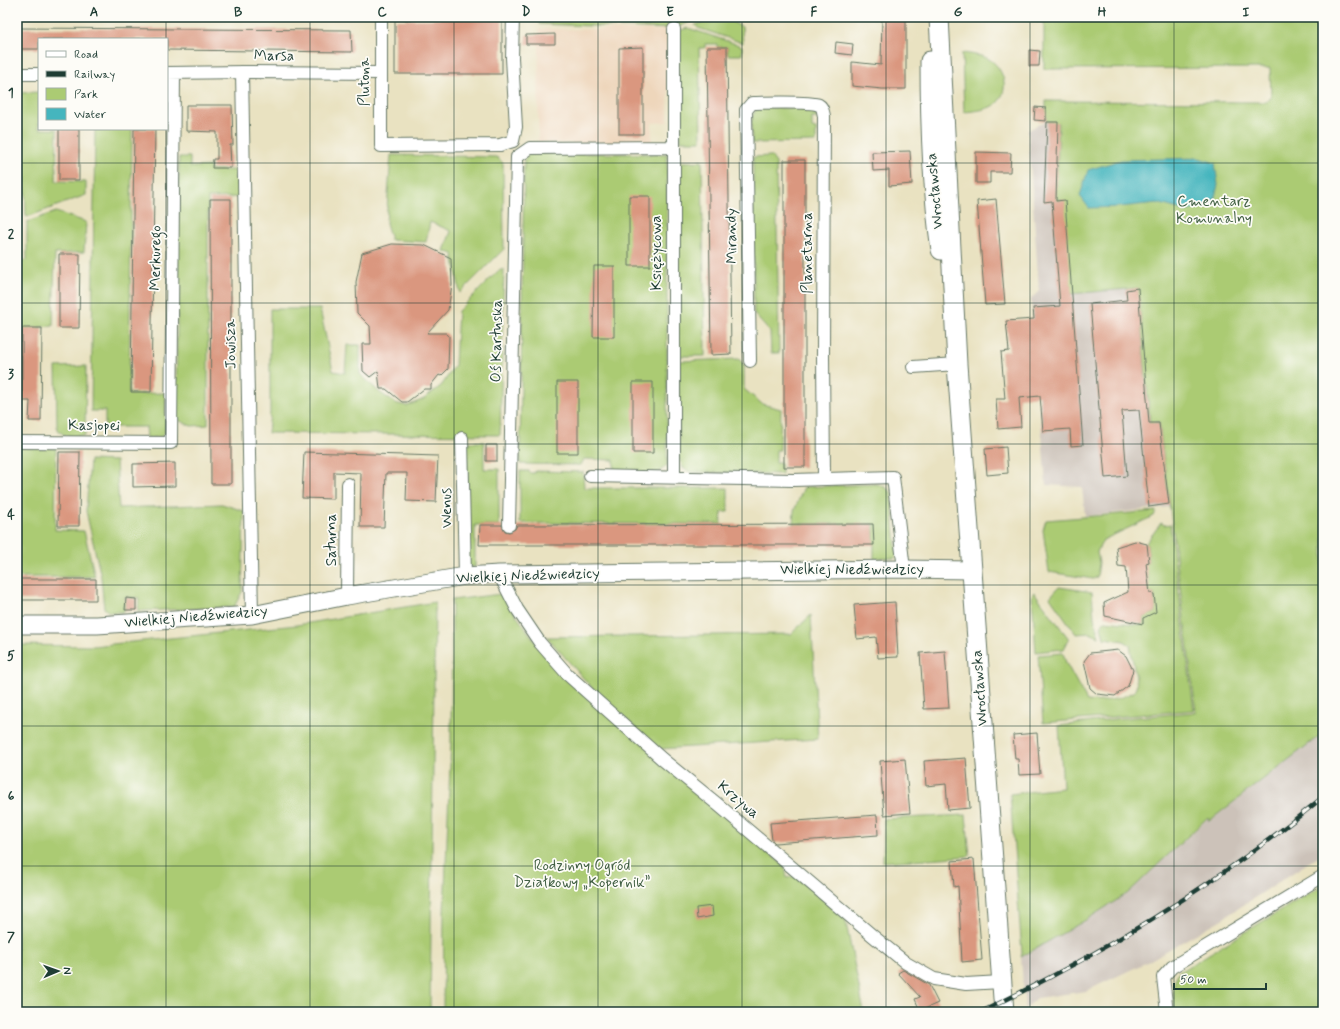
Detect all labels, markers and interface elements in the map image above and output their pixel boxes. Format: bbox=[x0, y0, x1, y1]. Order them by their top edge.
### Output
text: A bbox=[90, 4, 98, 21]
text: B bbox=[234, 4, 243, 21]
text: C bbox=[377, 4, 387, 21]
text: D bbox=[522, 4, 531, 21]
text: E bbox=[666, 4, 674, 21]
text: F bbox=[811, 4, 818, 21]
text: G bbox=[954, 4, 963, 21]
text: H bbox=[1098, 4, 1107, 21]
text: I bbox=[1243, 4, 1250, 21]
legend bbox=[38, 38, 168, 130]
street label: Marsa bbox=[254, 46, 294, 66]
text: Road bbox=[74, 47, 98, 63]
street label: Plutona bbox=[355, 57, 375, 106]
text: Railway bbox=[74, 67, 116, 83]
text: 1 bbox=[8, 85, 14, 102]
text: Park bbox=[74, 87, 98, 103]
text: Water bbox=[74, 107, 106, 123]
street label: Wrocławska bbox=[922, 152, 948, 230]
park label: Cmentarz Komunalny bbox=[1176, 192, 1252, 229]
street label: Mirandy bbox=[722, 208, 742, 264]
street label: Planetarna bbox=[798, 212, 818, 294]
street label: Księżycowa bbox=[647, 215, 667, 291]
street label: Merkurego bbox=[145, 225, 168, 291]
text: 2 bbox=[8, 226, 15, 243]
street label: Oś Kartuska bbox=[486, 299, 508, 383]
street label: Jowisza bbox=[221, 318, 241, 369]
text: 3 bbox=[8, 366, 14, 383]
street label: Kasjopei bbox=[68, 416, 120, 436]
street label: Wenus bbox=[437, 488, 457, 528]
text: 4 bbox=[7, 507, 15, 524]
street label: Saturna bbox=[322, 514, 342, 566]
street label: Wielkiej Niedźwiedzicy bbox=[780, 560, 924, 580]
street label: Wielkiej Niedźwiedzicy bbox=[456, 563, 601, 589]
street label: Wielkiej Niedźwiedzicy bbox=[123, 601, 269, 633]
text: 5 bbox=[7, 648, 15, 665]
street label: Wrocławska bbox=[967, 649, 993, 727]
street label: Krzywa bbox=[713, 777, 763, 824]
text: 6 bbox=[8, 788, 15, 805]
park label: Rodzinny Ogród Działkowy „Kopernik” bbox=[514, 856, 650, 893]
text: 7 bbox=[7, 929, 15, 946]
north arrow bbox=[38, 951, 78, 991]
scale bar bbox=[1174, 965, 1266, 991]
text: N bbox=[60, 967, 74, 975]
text: 50 m bbox=[1180, 972, 1207, 988]

